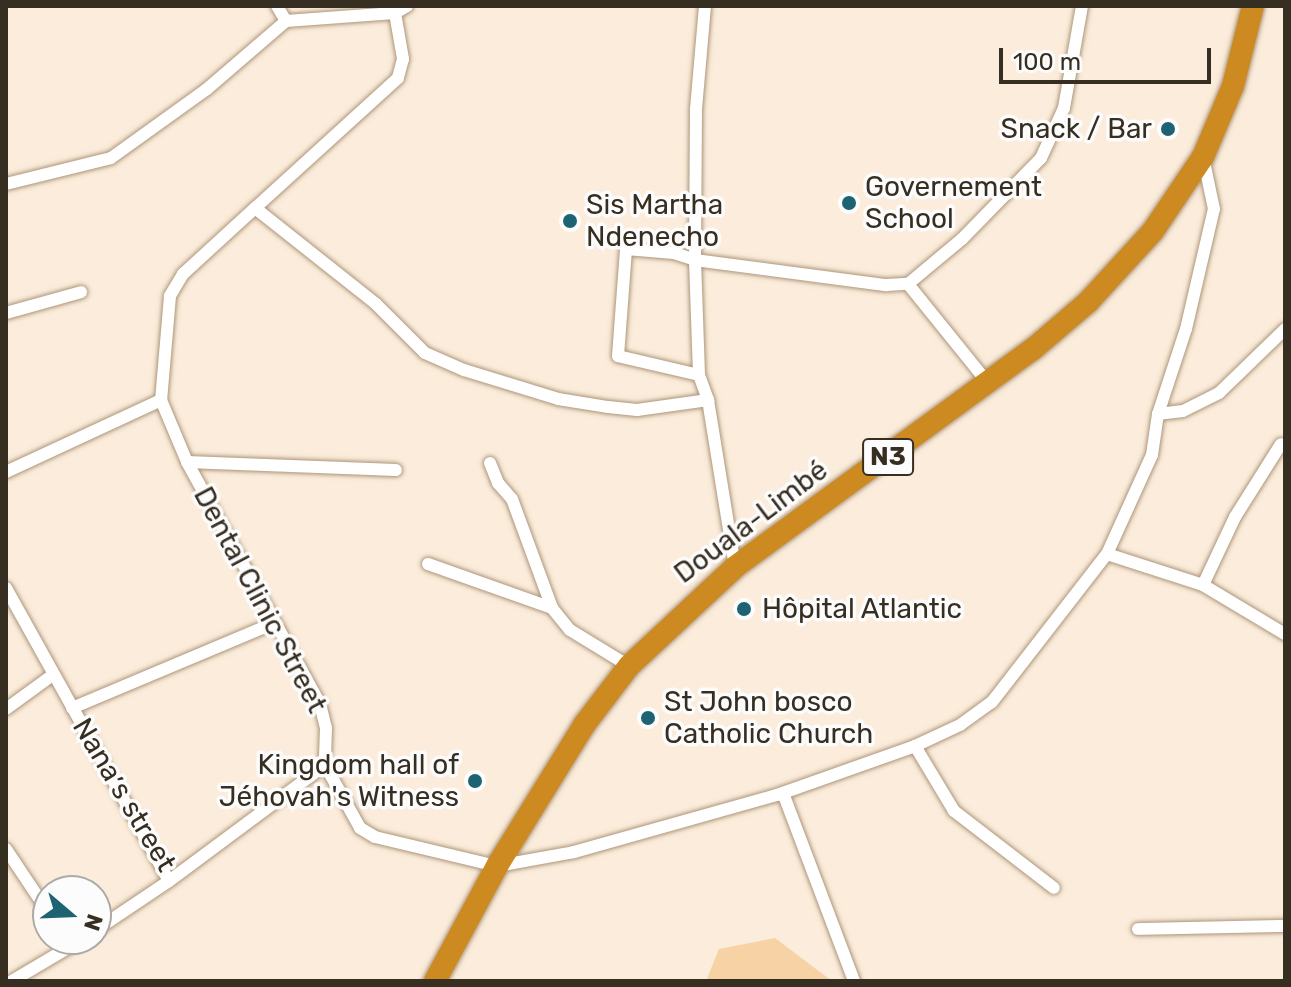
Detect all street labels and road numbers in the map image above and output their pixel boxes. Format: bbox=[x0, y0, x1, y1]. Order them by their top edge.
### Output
road number: N3 bbox=[862, 435, 914, 479]
street label: Douala-Limbé bbox=[668, 454, 834, 590]
street label: Dental Clinic Street bbox=[186, 481, 334, 719]
street label: Nana׳s street bbox=[65, 712, 183, 878]

